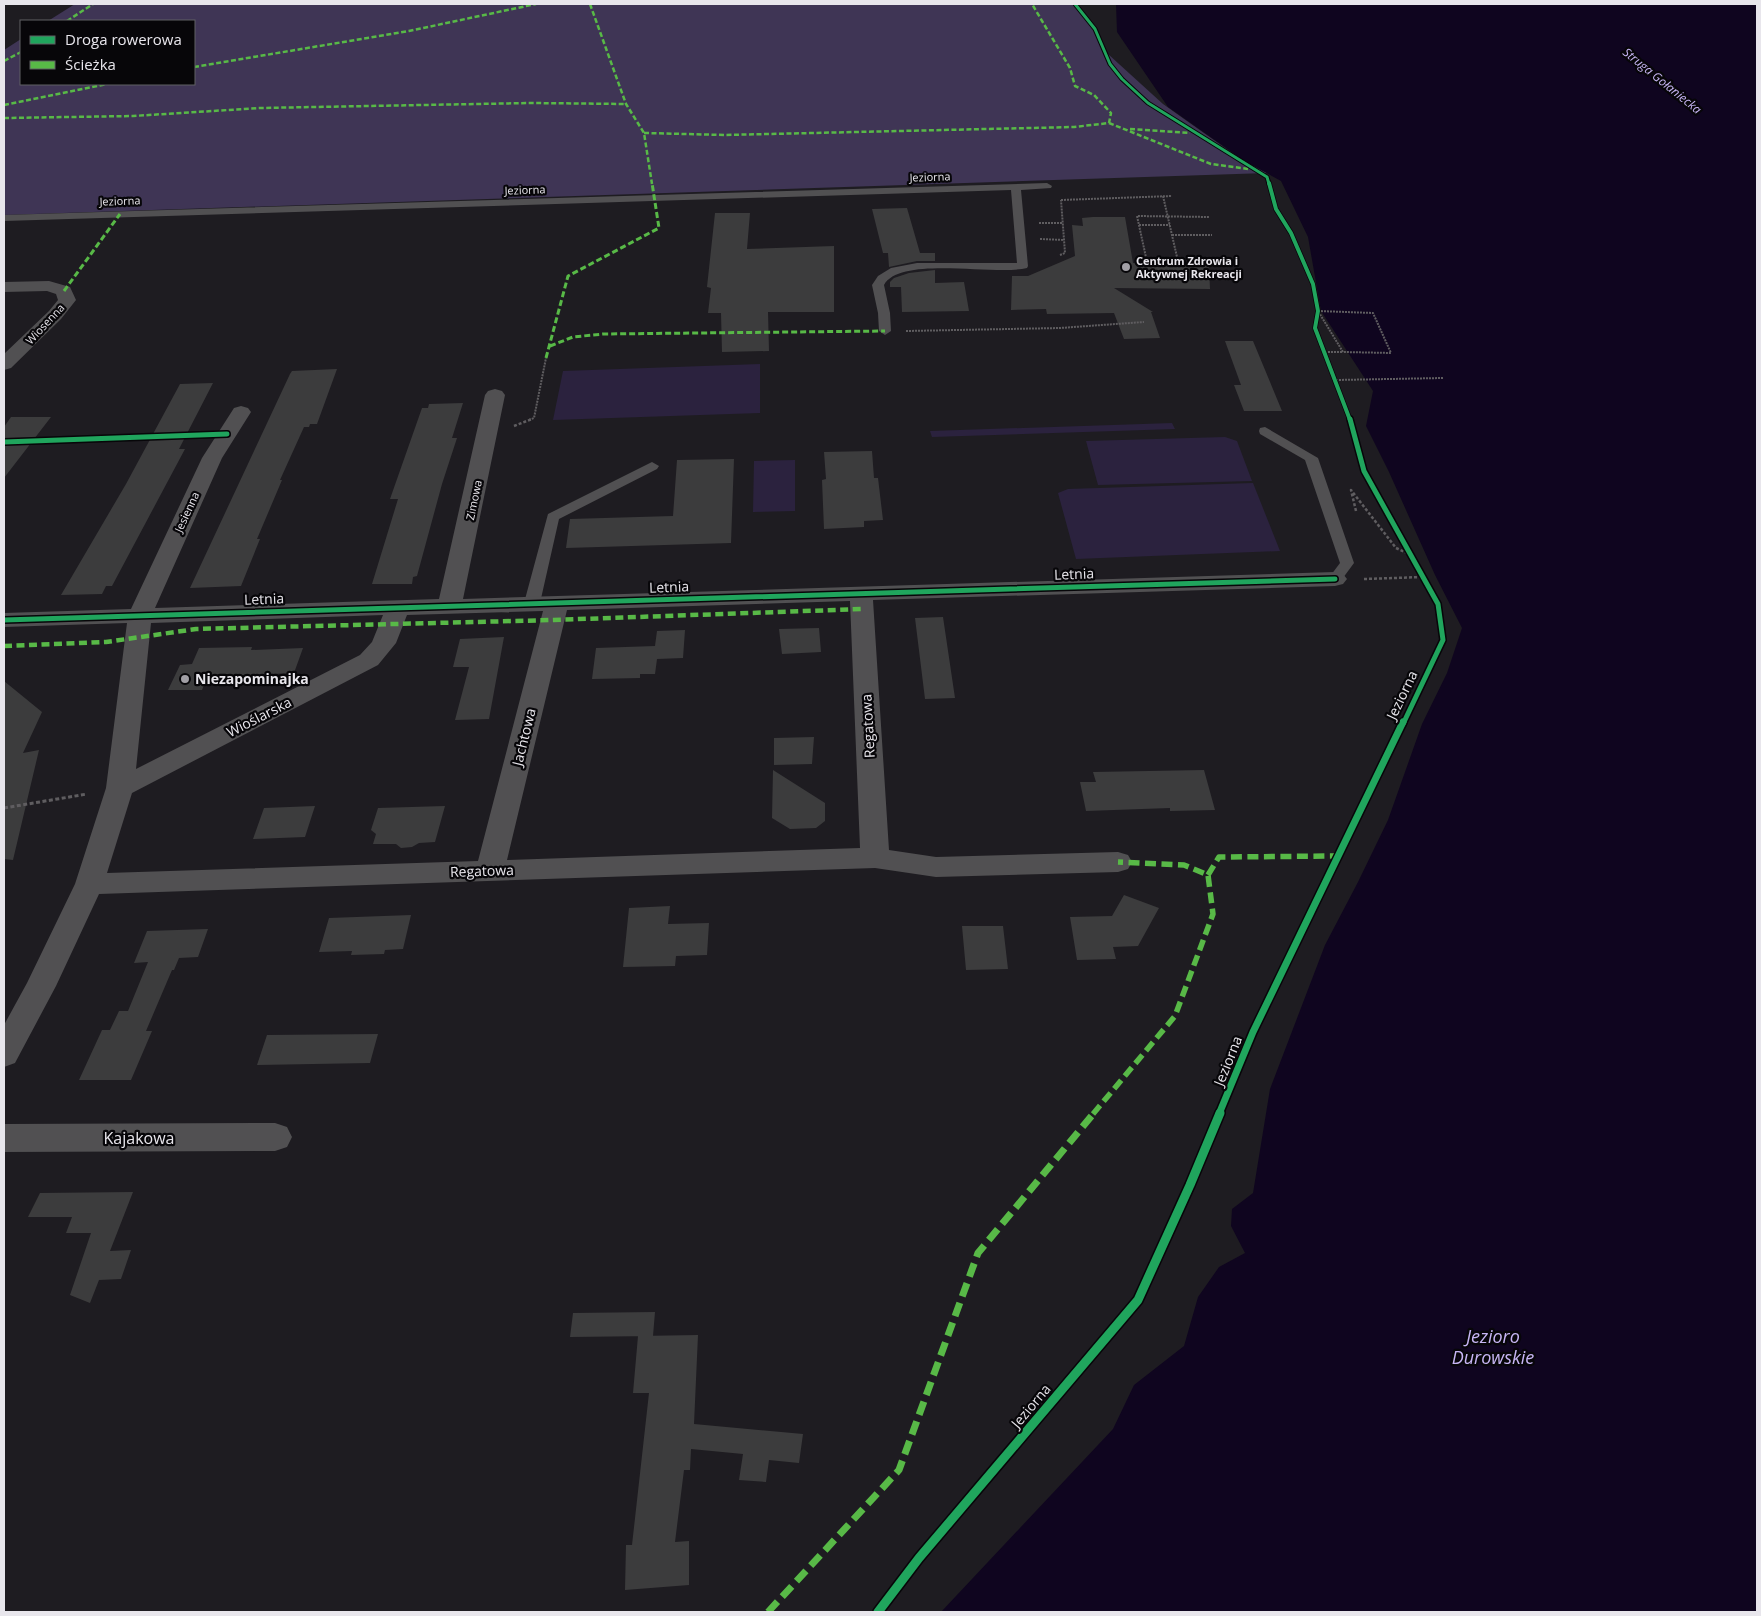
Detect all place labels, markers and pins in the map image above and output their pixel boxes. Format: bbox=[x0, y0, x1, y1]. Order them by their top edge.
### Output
place label: Centrum Zdrowia i Aktywnej Rekreacji bbox=[1136, 253, 1242, 281]
marker: Centrum Zdrowia i Aktywnej Rekreacji bbox=[1120, 261, 1132, 273]
place label: Niezapominajka bbox=[195, 669, 309, 688]
marker: Niezapominajka bbox=[179, 673, 191, 685]

